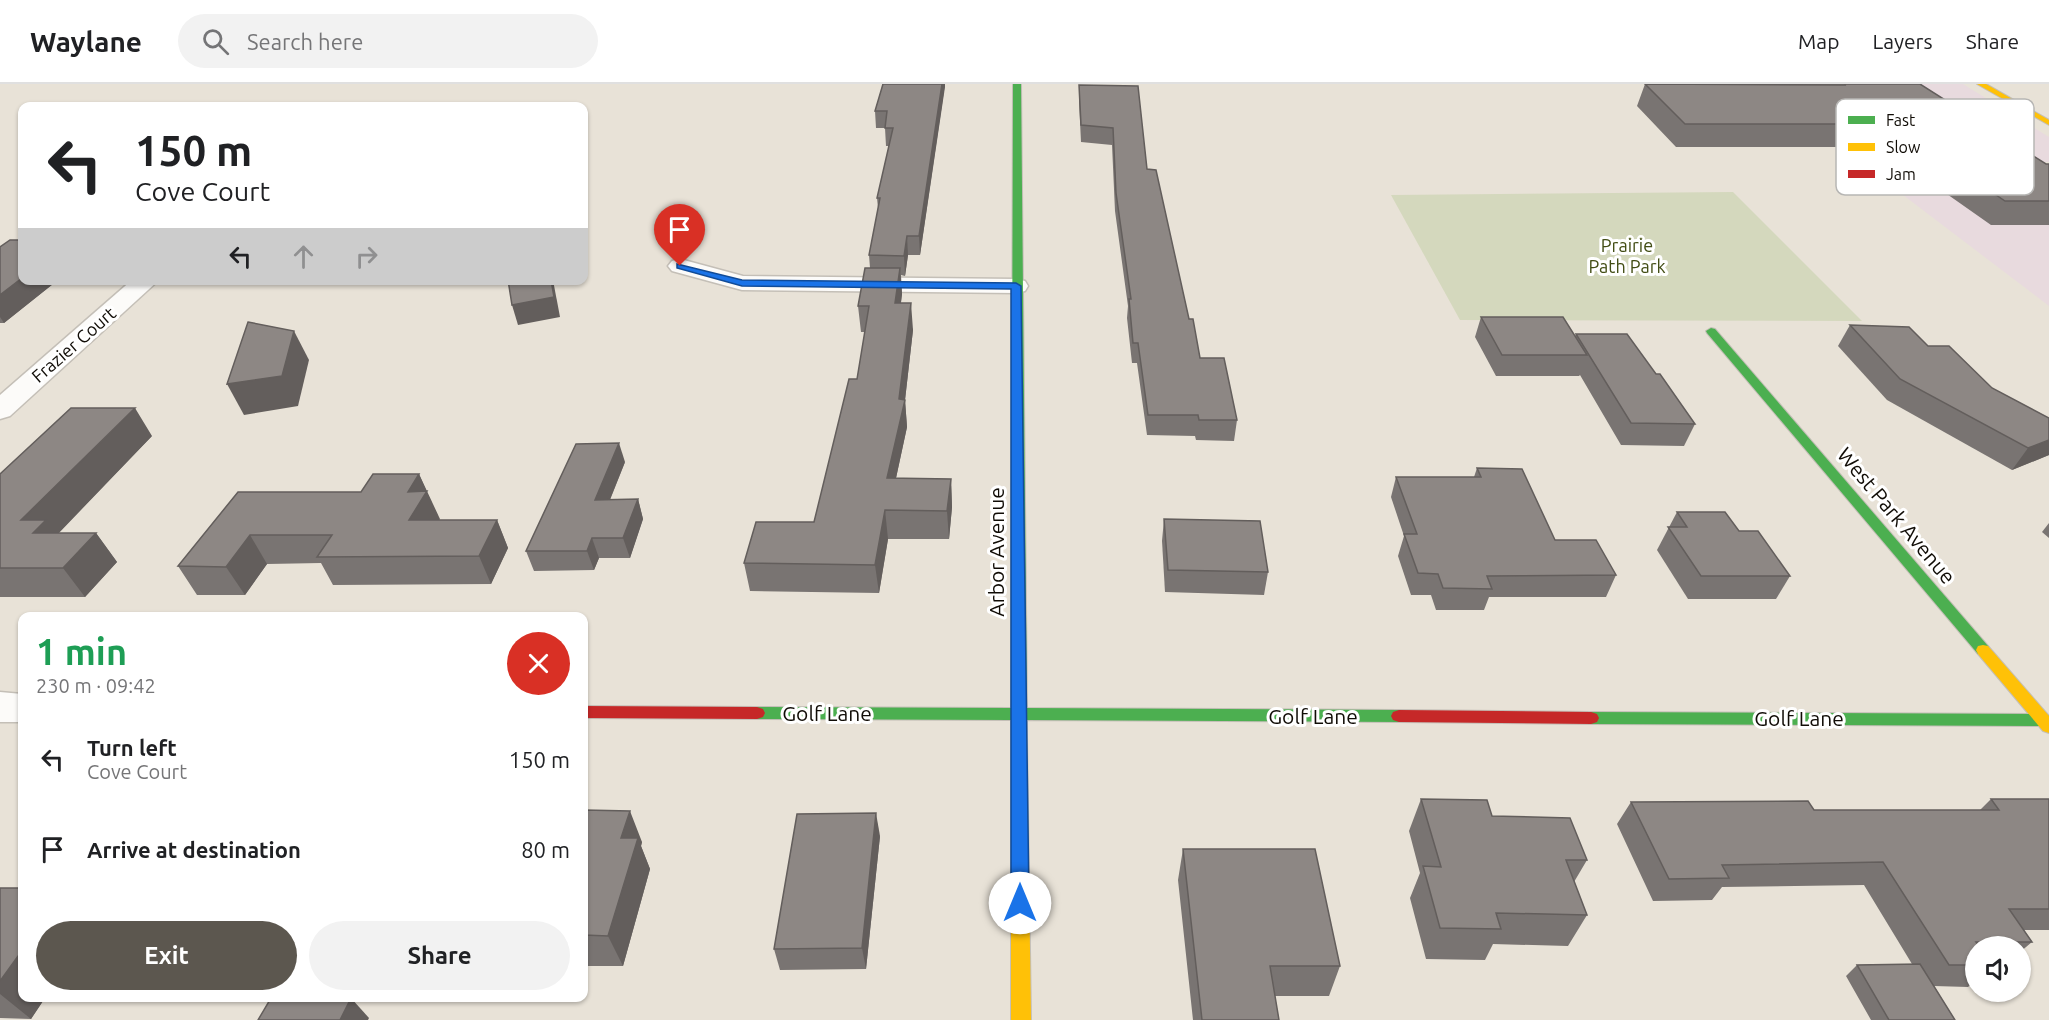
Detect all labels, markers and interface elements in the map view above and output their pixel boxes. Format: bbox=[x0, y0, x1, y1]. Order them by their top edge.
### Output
search box bbox=[178, 14, 598, 68]
icon: search bbox=[199, 25, 232, 58]
text: Waylane bbox=[30, 26, 142, 57]
text: Search here bbox=[247, 29, 363, 54]
text: Map bbox=[1798, 29, 1839, 53]
text: Layers bbox=[1872, 29, 1933, 53]
text: Share bbox=[1966, 29, 2019, 53]
legend bbox=[1836, 99, 2034, 195]
text: Fast bbox=[1886, 111, 1916, 129]
icon: left bbox=[36, 126, 114, 204]
text: 150 m bbox=[135, 127, 252, 174]
text: Slow bbox=[1886, 138, 1921, 156]
text: Jam bbox=[1886, 165, 1916, 183]
text: Cove Court bbox=[135, 176, 270, 206]
pin bbox=[654, 204, 705, 266]
icon: arrive bbox=[663, 213, 696, 246]
park label: Prairie Path Park bbox=[1588, 235, 1666, 276]
icon: left bbox=[224, 240, 257, 273]
icon: ahead bbox=[287, 240, 320, 273]
icon: right bbox=[350, 240, 383, 273]
street label: Frazier Court bbox=[27, 302, 119, 386]
street label: West Park Avenue bbox=[1833, 442, 1961, 588]
street label: Arbor Avenue bbox=[984, 487, 1008, 617]
text: 1 min bbox=[36, 631, 127, 672]
button: close bbox=[507, 632, 570, 695]
text: 230 m · 09:42 bbox=[36, 674, 156, 697]
street label: Golf Lane bbox=[782, 701, 872, 725]
street label: Golf Lane bbox=[1268, 704, 1358, 728]
street label: Golf Lane bbox=[1754, 706, 1844, 730]
text: Turn left bbox=[87, 735, 177, 760]
icon: left bbox=[36, 743, 69, 776]
text: 150 m bbox=[509, 747, 570, 772]
text: Cove Court bbox=[87, 760, 187, 783]
icon: arrive bbox=[36, 833, 69, 866]
text: Arrive at destination bbox=[87, 837, 301, 862]
text: 80 m bbox=[521, 837, 570, 862]
position arrow bbox=[988, 871, 1052, 935]
button: Exit bbox=[36, 921, 297, 990]
button: Share bbox=[309, 921, 570, 990]
map controls bbox=[1965, 936, 2031, 1002]
button: sound bbox=[1965, 936, 2031, 1002]

